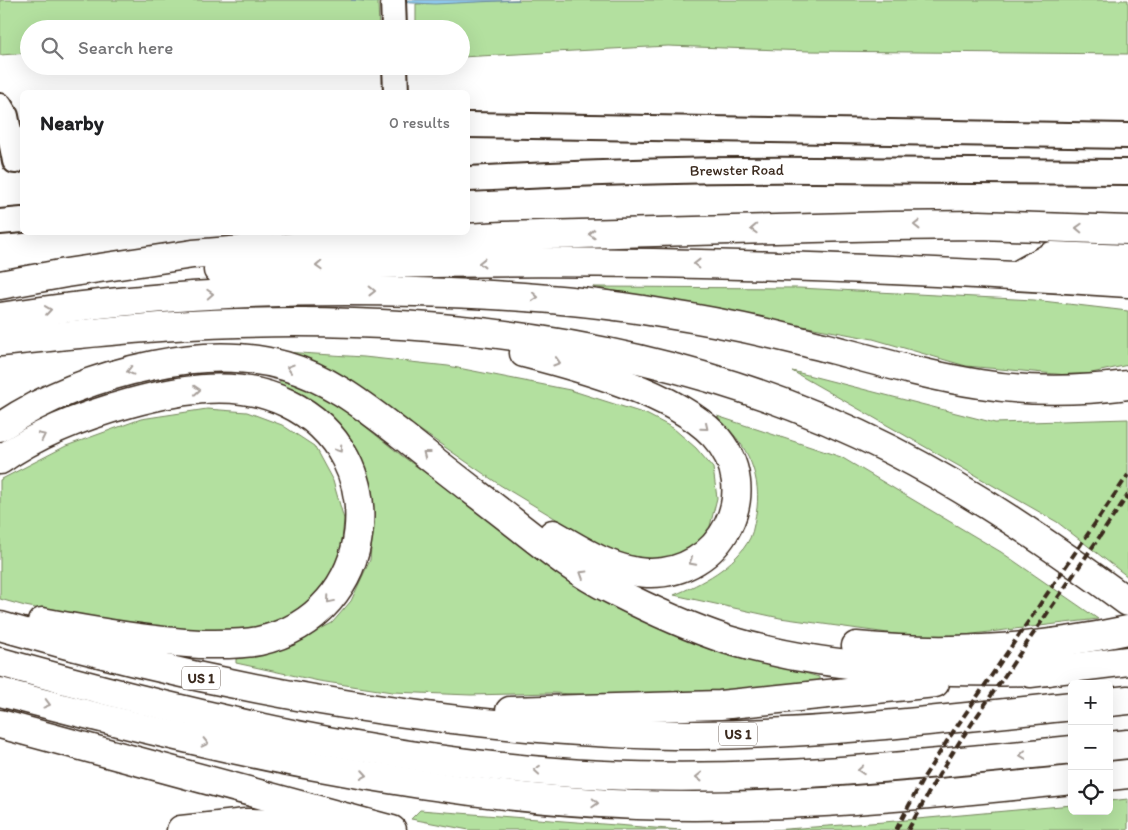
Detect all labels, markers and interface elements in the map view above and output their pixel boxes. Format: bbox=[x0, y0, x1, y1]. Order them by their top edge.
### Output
search box bbox=[20, 20, 470, 75]
icon: search bbox=[38, 34, 66, 62]
text: Search here bbox=[78, 36, 173, 59]
text: Nearby bbox=[40, 110, 104, 135]
text: 0 results bbox=[389, 113, 450, 132]
street label: Brewster Road bbox=[689, 161, 784, 180]
one-way arrow bbox=[913, 220, 920, 230]
one-way arrow bbox=[1075, 223, 1083, 234]
one-way arrow bbox=[750, 224, 758, 234]
one-way arrow bbox=[588, 228, 596, 239]
one-way arrow bbox=[477, 258, 485, 268]
one-way arrow bbox=[692, 259, 700, 270]
one-way arrow bbox=[315, 261, 322, 271]
one-way arrow bbox=[369, 285, 377, 296]
one-way arrow bbox=[206, 288, 214, 299]
one-way arrow bbox=[531, 292, 539, 303]
one-way arrow bbox=[45, 305, 53, 316]
one-way arrow bbox=[553, 356, 561, 366]
one-way arrow bbox=[286, 363, 295, 373]
one-way arrow bbox=[125, 365, 134, 376]
one-way arrow bbox=[193, 384, 201, 395]
one-way arrow bbox=[699, 422, 708, 430]
one-way arrow bbox=[37, 432, 46, 443]
one-way arrow bbox=[333, 443, 342, 453]
one-way arrow bbox=[423, 452, 432, 460]
one-way arrow bbox=[688, 556, 697, 566]
one-way arrow bbox=[580, 570, 589, 580]
one-way arrow bbox=[326, 595, 335, 604]
road number: US 1 bbox=[182, 666, 220, 690]
map controls bbox=[1068, 680, 1113, 815]
button: + bbox=[1068, 680, 1113, 725]
one-way arrow bbox=[43, 699, 51, 709]
road number: US 1 bbox=[719, 722, 757, 746]
button: − bbox=[1068, 725, 1113, 770]
one-way arrow bbox=[201, 737, 209, 748]
one-way arrow bbox=[1019, 749, 1027, 760]
one-way arrow bbox=[857, 764, 865, 775]
one-way arrow bbox=[533, 765, 541, 776]
one-way arrow bbox=[360, 770, 369, 780]
button: locate bbox=[1068, 770, 1113, 815]
one-way arrow bbox=[695, 772, 702, 782]
one-way arrow bbox=[591, 797, 599, 808]

